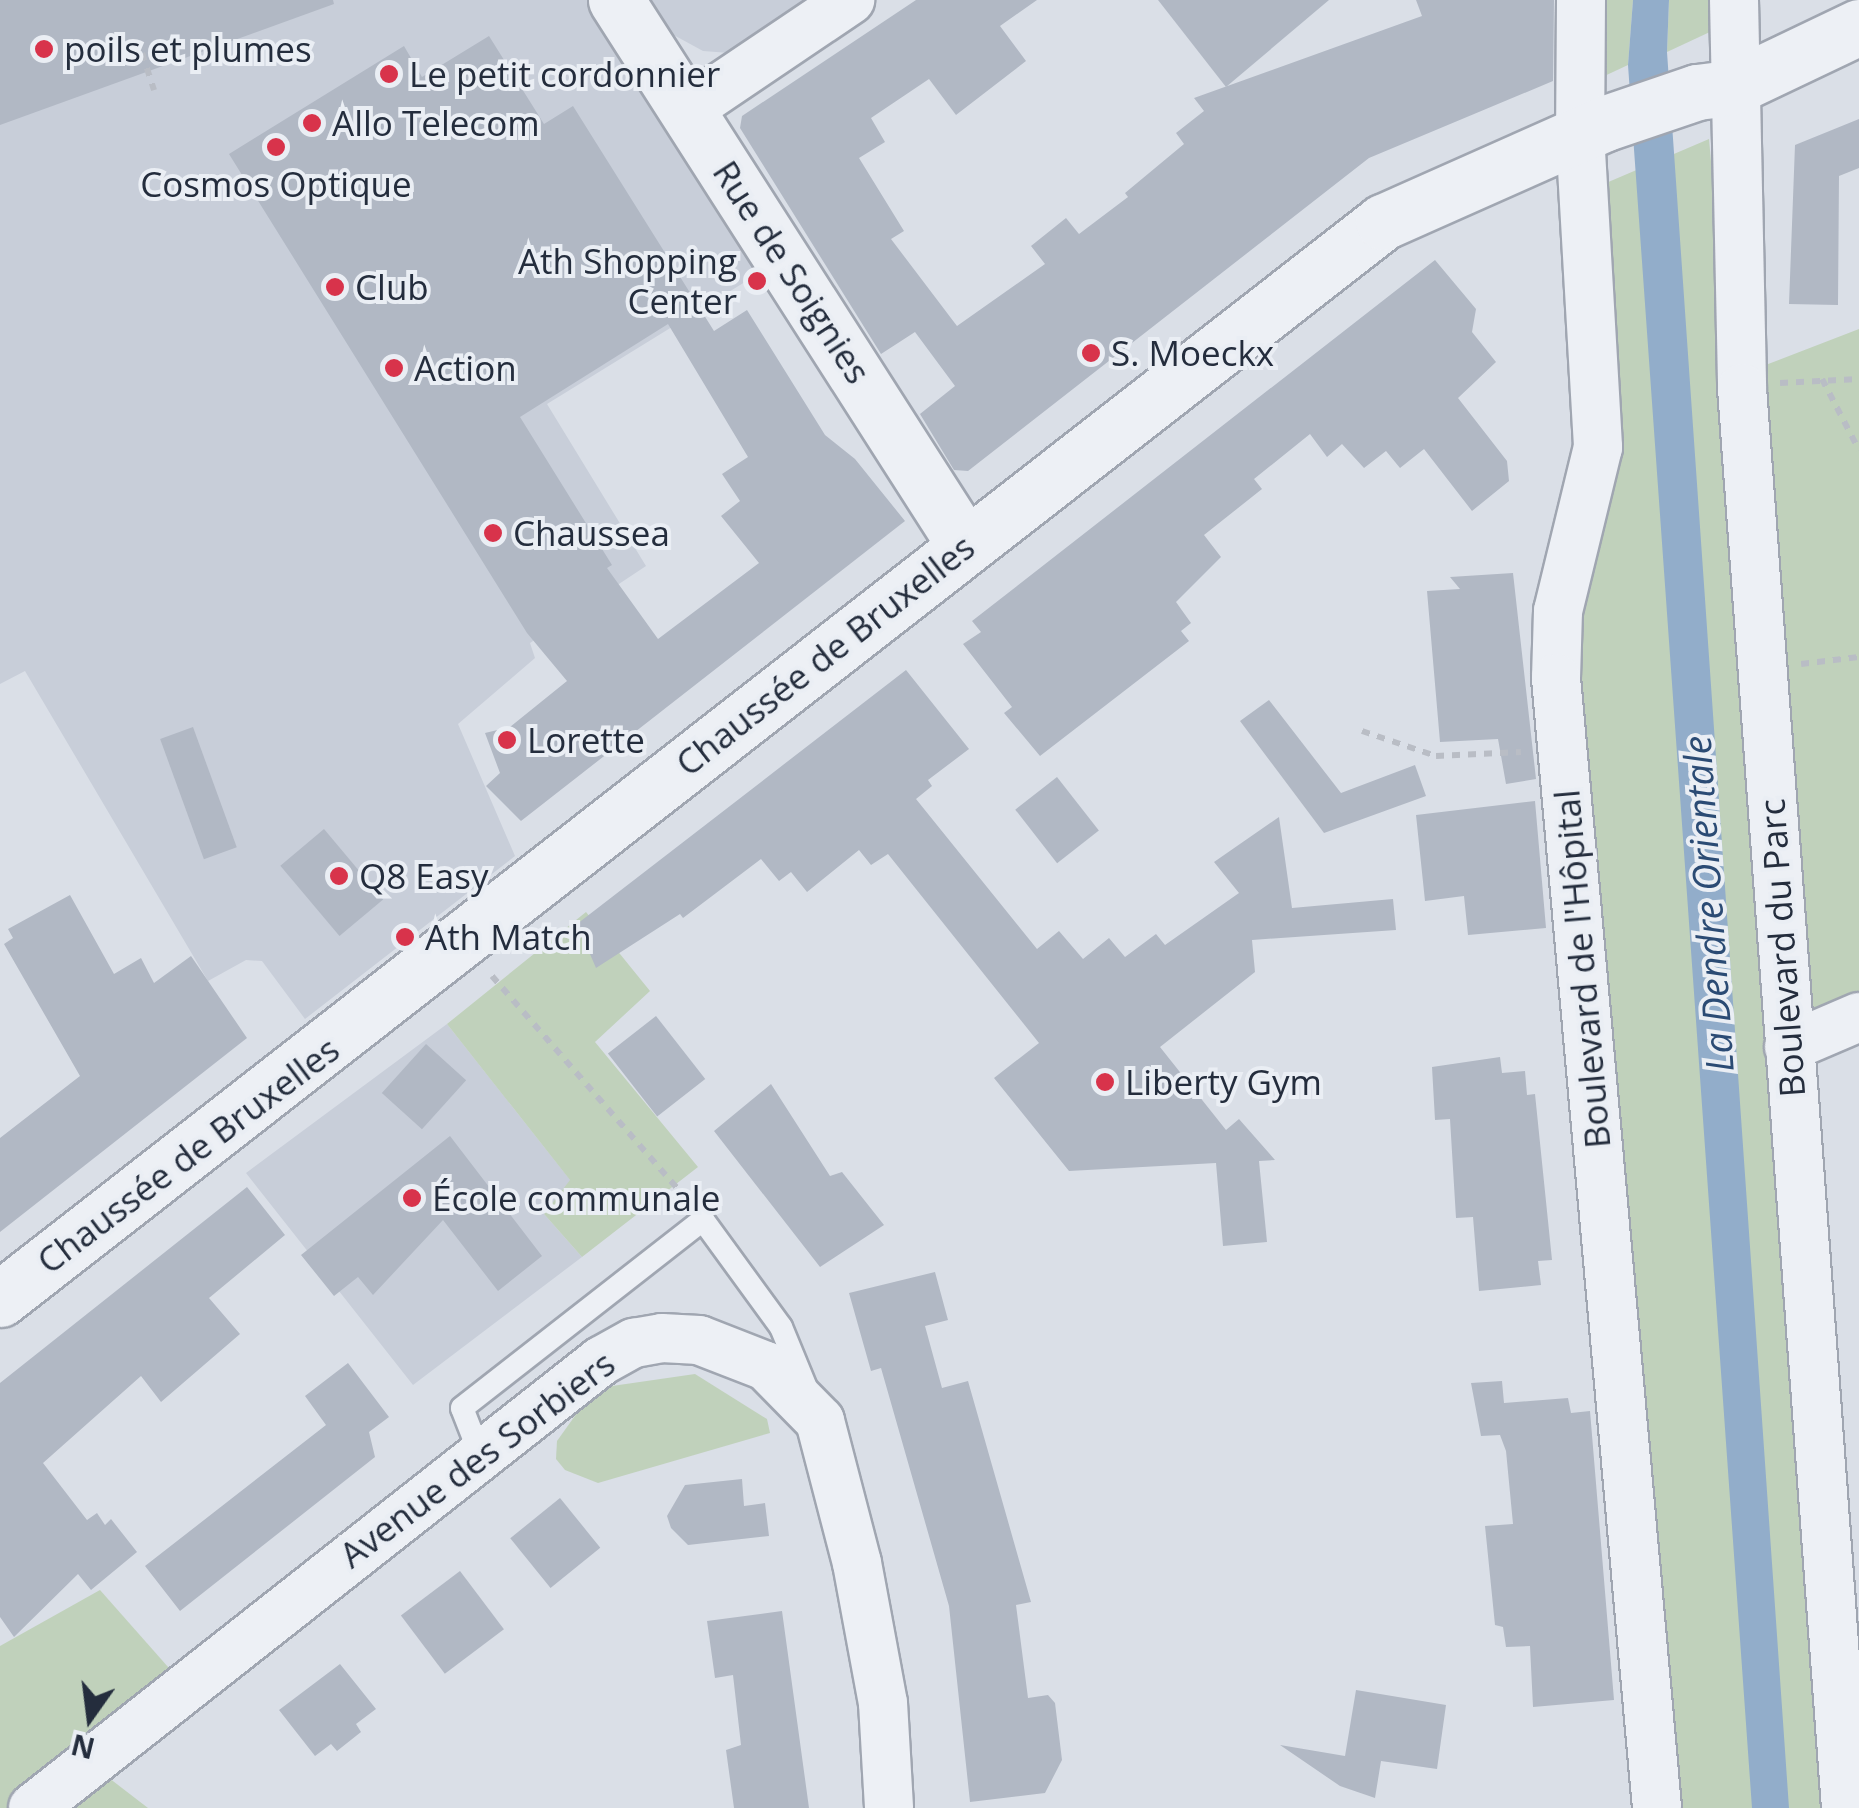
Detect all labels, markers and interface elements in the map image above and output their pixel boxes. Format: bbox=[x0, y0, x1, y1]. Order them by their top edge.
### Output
place label: poils et plumes bbox=[64, 28, 312, 70]
marker: poils et plumes bbox=[33, 38, 55, 60]
place label: Le petit cordonnier bbox=[409, 53, 720, 95]
marker: Le petit cordonnier bbox=[378, 63, 400, 85]
place label: Allo Telecom bbox=[332, 102, 540, 144]
marker: Allo Telecom bbox=[301, 112, 323, 134]
marker: Cosmos Optique bbox=[265, 136, 287, 158]
street label: Rue de Soignies bbox=[704, 153, 880, 391]
place label: Cosmos Optique bbox=[140, 163, 412, 205]
place label: Ath Shopping Center bbox=[518, 240, 737, 322]
place label: Club bbox=[355, 266, 429, 308]
marker: Ath Shopping Center bbox=[746, 270, 768, 292]
marker: Club bbox=[324, 276, 346, 298]
place label: S. Moeckx bbox=[1111, 332, 1274, 374]
marker: S. Moeckx bbox=[1080, 342, 1102, 364]
place label: Action bbox=[414, 347, 517, 389]
marker: Action bbox=[383, 357, 405, 379]
place label: Chaussea bbox=[513, 512, 670, 554]
marker: Chaussea bbox=[482, 522, 504, 544]
street label: Chaussée de Bruxelles bbox=[668, 526, 982, 784]
place label: Lorette bbox=[527, 719, 645, 761]
marker: Lorette bbox=[496, 729, 518, 751]
water label: La Dendre Orientale bbox=[1674, 734, 1742, 1074]
street label: Boulevard de l'Hôpital bbox=[1545, 788, 1619, 1150]
street label: Boulevard du Parc bbox=[1751, 797, 1813, 1099]
place label: Q8 Easy bbox=[359, 855, 488, 897]
marker: Q8 Easy bbox=[328, 865, 350, 887]
place label: Ath Match bbox=[425, 916, 592, 958]
marker: Ath Match bbox=[394, 926, 416, 948]
street label: Chaussée de Bruxelles bbox=[29, 1028, 347, 1282]
place label: Liberty Gym bbox=[1125, 1061, 1322, 1103]
marker: Liberty Gym bbox=[1094, 1071, 1116, 1093]
place label: École communale bbox=[432, 1177, 720, 1219]
marker: École communale bbox=[401, 1187, 423, 1209]
street label: Avenue des Sorbiers bbox=[331, 1342, 623, 1576]
north arrow bbox=[40, 1668, 140, 1768]
text: N bbox=[67, 1726, 98, 1768]

